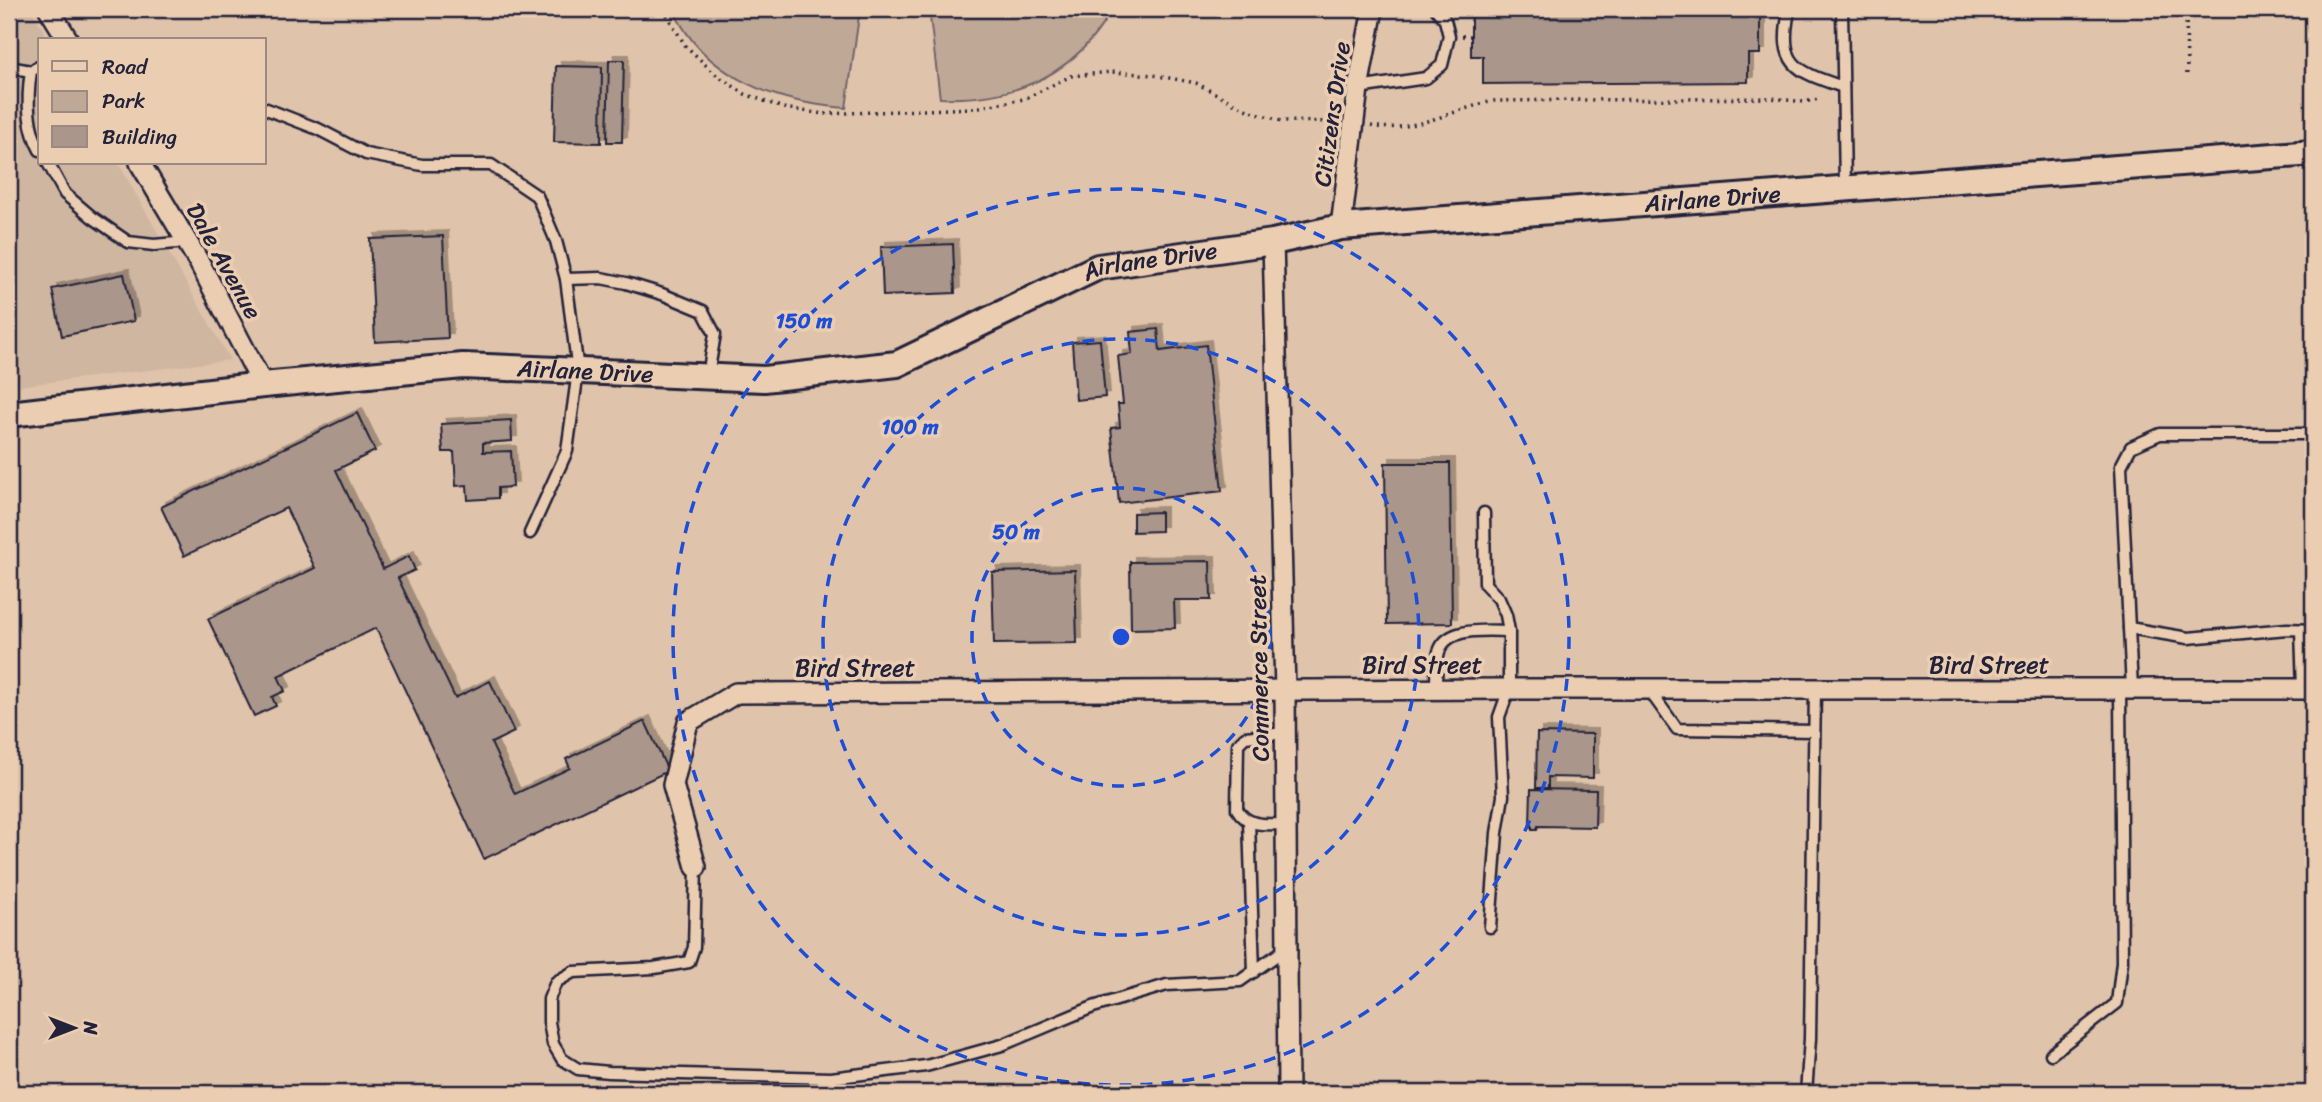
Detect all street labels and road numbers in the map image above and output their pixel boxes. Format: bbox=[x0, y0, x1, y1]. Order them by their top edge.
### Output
street label: Citizens Drive bbox=[1301, 39, 1363, 189]
street label: Airlane Drive bbox=[1642, 173, 1782, 225]
street label: Dale Avenue bbox=[174, 195, 274, 327]
street label: Airlane Drive bbox=[1074, 229, 1220, 293]
street label: Airlane Drive bbox=[515, 347, 654, 395]
street label: Commerce Street bbox=[1236, 574, 1282, 762]
street label: Bird Street bbox=[1362, 644, 1482, 686]
street label: Bird Street bbox=[1929, 644, 2049, 686]
street label: Bird Street bbox=[795, 647, 915, 689]

